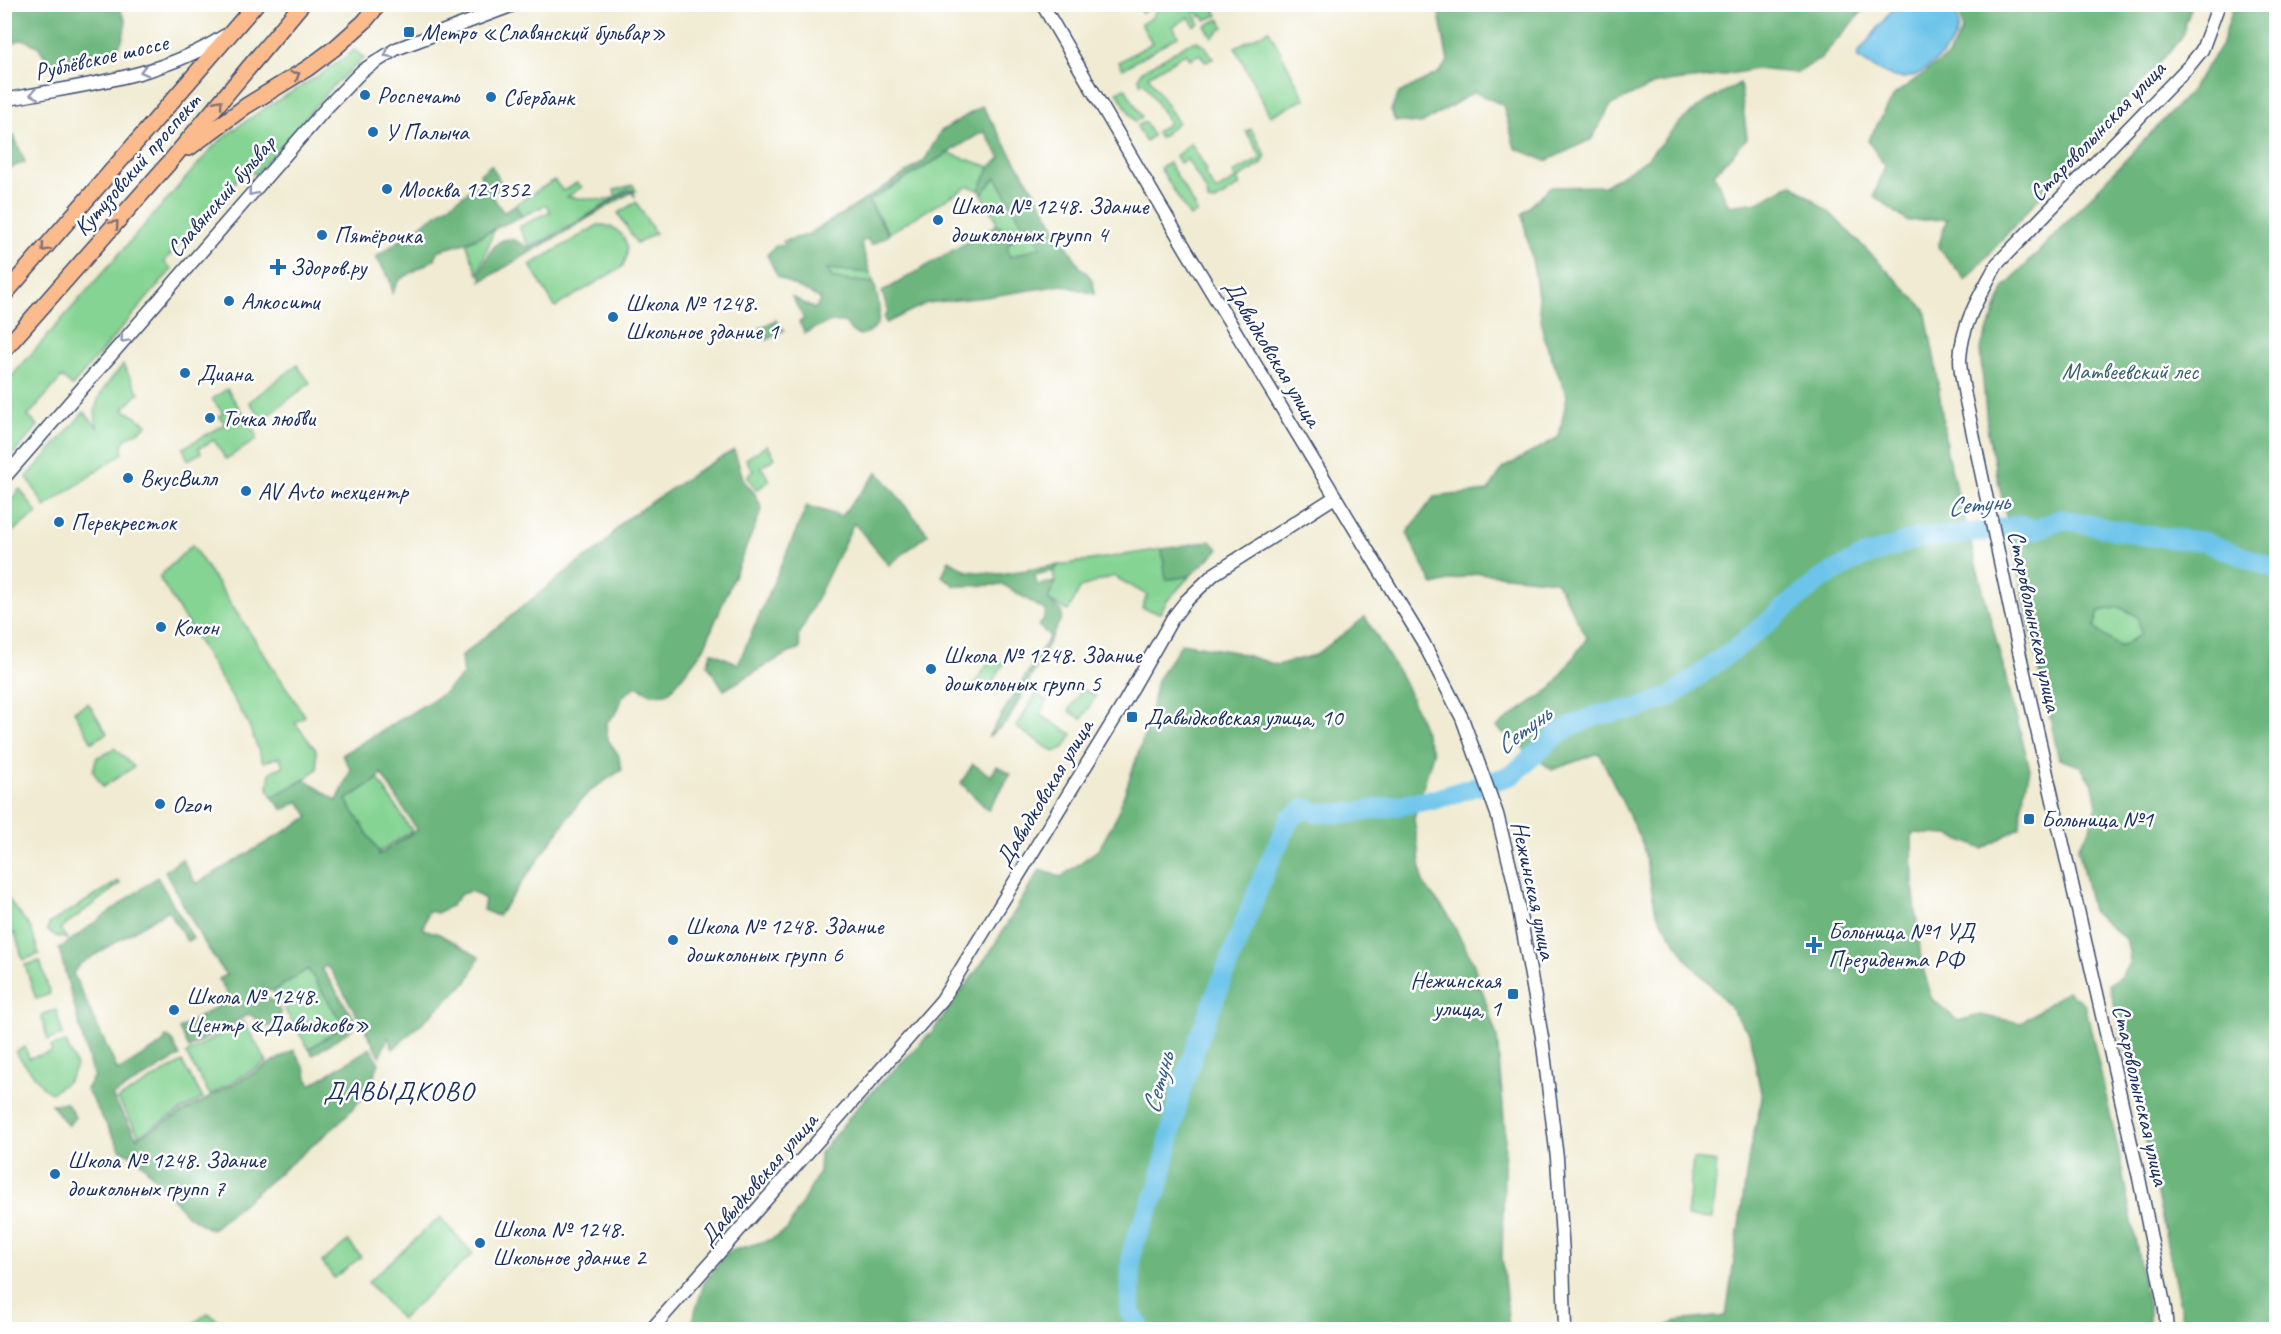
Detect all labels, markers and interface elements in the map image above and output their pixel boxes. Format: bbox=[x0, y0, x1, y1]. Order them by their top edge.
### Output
place label: Метро «Славянский бульвар» bbox=[421, 17, 666, 47]
marker: Метро «Славянский бульвар» bbox=[402, 25, 416, 39]
street label: Рублёвское шоссе bbox=[31, 27, 173, 87]
one-way arrow bbox=[384, 47, 394, 58]
street label: Староволынская улица bbox=[2022, 53, 2173, 208]
one-way arrow bbox=[139, 64, 150, 76]
one-way arrow bbox=[289, 72, 300, 83]
place label: Роспечать bbox=[377, 80, 460, 110]
place label: Сбербанк bbox=[503, 82, 576, 112]
street label: Кутузовский проспект bbox=[67, 86, 208, 242]
one-way arrow bbox=[29, 87, 39, 100]
marker: Роспечать bbox=[358, 88, 372, 102]
marker: Сбербанк bbox=[484, 90, 498, 104]
one-way arrow bbox=[212, 99, 223, 110]
place label: У Палыча bbox=[385, 117, 470, 147]
marker: У Палыча bbox=[366, 125, 380, 139]
street label: Славянский бульвар bbox=[160, 127, 283, 263]
place label: Москва 121352 bbox=[399, 174, 532, 204]
marker: Москва 121352 bbox=[380, 182, 394, 196]
one-way arrow bbox=[248, 185, 259, 196]
place label: Школа № 1248. Здание дошкольных групп 4 bbox=[950, 191, 1150, 249]
marker: Школа № 1248. Здание дошкольных групп 4 bbox=[931, 213, 945, 227]
one-way arrow bbox=[108, 220, 119, 231]
place label: Пятёрочка bbox=[334, 220, 423, 250]
marker: Пятёрочка bbox=[315, 228, 329, 242]
one-way arrow bbox=[41, 241, 52, 252]
place label: Здоров.ру bbox=[290, 252, 368, 282]
marker: Здоров.ру bbox=[271, 260, 285, 274]
street label: Давыдковская улица bbox=[1217, 274, 1330, 434]
place label: Алкосити bbox=[241, 286, 322, 316]
place label: Школа № 1248. Школьное здание 1 bbox=[625, 288, 780, 346]
marker: Алкосити bbox=[222, 294, 236, 308]
marker: Школа № 1248. Школьное здание 1 bbox=[606, 310, 620, 324]
one-way arrow bbox=[120, 332, 131, 343]
park label: Матвеевский лес bbox=[2062, 356, 2200, 386]
place label: Диана bbox=[197, 358, 254, 388]
marker: Диана bbox=[178, 366, 192, 380]
place label: Точка любви bbox=[222, 403, 317, 433]
marker: Точка любви bbox=[203, 411, 217, 425]
place label: ВкусВилл bbox=[140, 463, 218, 493]
marker: ВкусВилл bbox=[121, 471, 135, 485]
place label: AV Avto техцентр bbox=[258, 476, 410, 506]
marker: AV Avto техцентр bbox=[239, 484, 253, 498]
water label: Сетунь bbox=[1946, 484, 2013, 524]
place label: Перекресток bbox=[71, 507, 178, 537]
marker: Перекресток bbox=[52, 515, 66, 529]
street label: Староволынская улица bbox=[2001, 528, 2069, 716]
place label: Кокон bbox=[173, 612, 220, 642]
marker: Кокон bbox=[154, 620, 168, 634]
place label: Школа № 1248. Здание дошкольных групп 5 bbox=[943, 640, 1143, 698]
marker: Школа № 1248. Здание дошкольных групп 5 bbox=[924, 662, 938, 676]
water label: Сетунь bbox=[1488, 697, 1560, 762]
place label: Давыдковская улица, 10 bbox=[1144, 702, 1345, 732]
marker: Давыдковская улица, 10 bbox=[1125, 710, 1139, 724]
street label: Давыдковская улица bbox=[988, 712, 1101, 872]
place label: Ozon bbox=[172, 789, 212, 819]
marker: Ozon bbox=[153, 797, 167, 811]
place label: Больница №1 bbox=[2041, 804, 2154, 834]
marker: Больница №1 bbox=[2022, 812, 2036, 826]
street label: Нежинская улица bbox=[1505, 818, 1564, 963]
place label: Школа № 1248. Здание дошкольных групп 6 bbox=[685, 911, 885, 969]
place label: Больница №1 УД Президента РФ bbox=[1828, 916, 1977, 974]
marker: Школа № 1248. Здание дошкольных групп 6 bbox=[666, 933, 680, 947]
marker: Больница №1 УД Президента РФ bbox=[1805, 936, 1823, 954]
place label: Нежинская улица, 1 bbox=[1410, 965, 1502, 1023]
place label: Школа № 1248. Центр «Давыдково» bbox=[186, 981, 369, 1039]
marker: Нежинская улица, 1 bbox=[1506, 987, 1520, 1001]
street label: Староволынская улица bbox=[2106, 1002, 2177, 1189]
marker: Школа № 1248. Центр «Давыдково» bbox=[167, 1003, 181, 1017]
water label: Сетунь bbox=[1134, 1046, 1183, 1117]
district label: ДАВЫДКОВО bbox=[323, 1074, 476, 1108]
street label: Давыдковская улица bbox=[692, 1105, 825, 1252]
place label: Школа № 1248. Здание дошкольных групп 7 bbox=[67, 1145, 267, 1203]
marker: Школа № 1248. Здание дошкольных групп 7 bbox=[48, 1167, 62, 1181]
place label: Школа № 1248. Школьное здание 2 bbox=[492, 1214, 648, 1272]
marker: Школа № 1248. Школьное здание 2 bbox=[473, 1236, 487, 1250]

